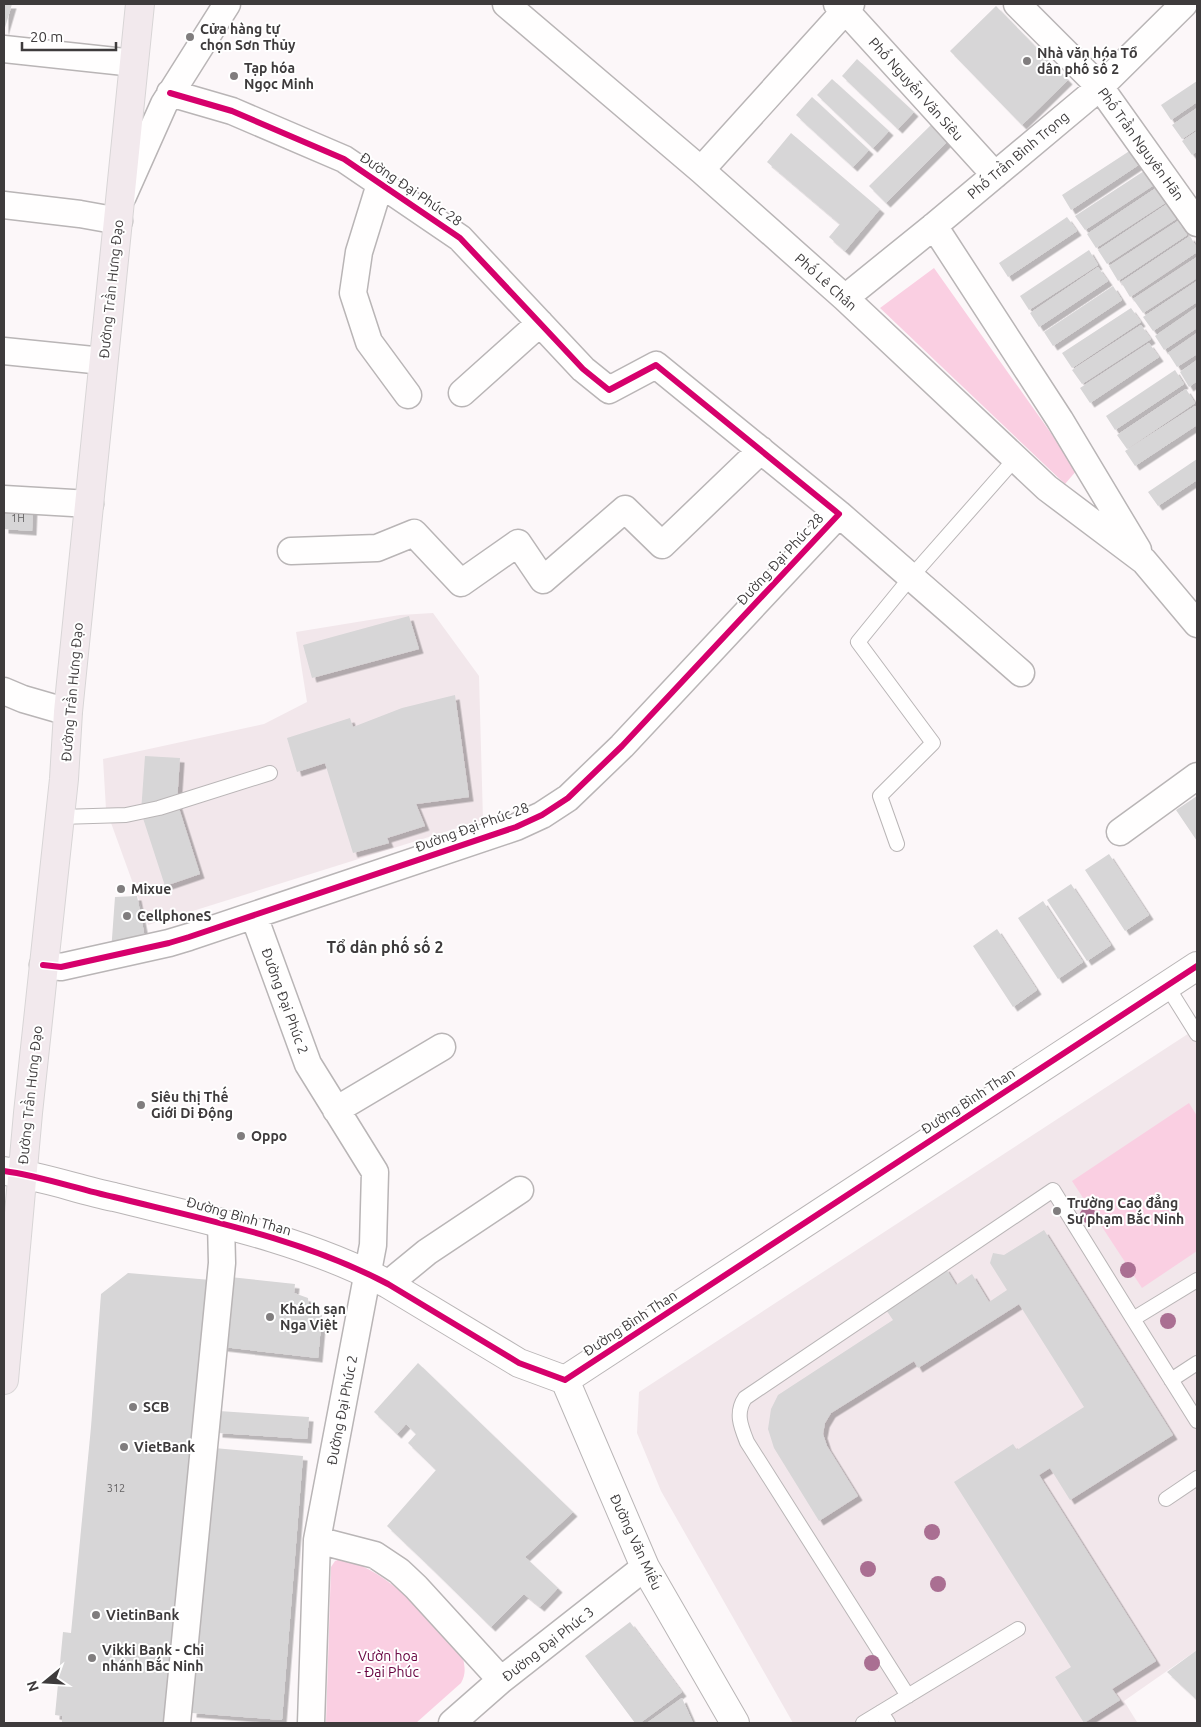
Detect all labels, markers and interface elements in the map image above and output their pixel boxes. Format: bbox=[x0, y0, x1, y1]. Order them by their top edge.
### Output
scale bar bbox=[22, 20, 116, 52]
place label: Cửa hàng tự chọn Sơn Thủy bbox=[200, 21, 296, 53]
text: 20 m bbox=[30, 28, 63, 45]
marker: Cửa hàng tự chọn Sơn Thủy bbox=[184, 31, 196, 43]
street label: Phố Nguyễn Văn Siêu bbox=[866, 33, 968, 144]
place label: Nhà văn hóa Tổ dân phố số 2 bbox=[1037, 45, 1138, 77]
marker: Nhà văn hóa Tổ dân phố số 2 bbox=[1021, 55, 1033, 67]
place label: Tạp hóa Ngọc Minh bbox=[244, 60, 314, 92]
marker: Tạp hóa Ngọc Minh bbox=[228, 70, 240, 82]
street label: Phố Trần Nguyên Hãn bbox=[1095, 83, 1189, 203]
street label: Phố Trần Bình Trọng bbox=[963, 106, 1072, 202]
street label: Đường Đại Phúc 28 bbox=[357, 149, 465, 229]
street label: Đường Trần Hưng Đạo bbox=[93, 219, 126, 359]
street label: Phố Lê Chân bbox=[792, 248, 862, 314]
street label: Đường Đại Phúc 28 bbox=[733, 510, 827, 608]
house number: 1H bbox=[11, 512, 25, 524]
street label: Đường Trần Hưng Đạo bbox=[56, 622, 86, 762]
street label: Đường Đại Phúc 28 bbox=[413, 799, 531, 855]
place label: Mixue bbox=[131, 881, 171, 897]
marker: Mixue bbox=[115, 883, 127, 895]
place label: CellphoneS bbox=[137, 908, 212, 924]
marker: CellphoneS bbox=[121, 910, 133, 922]
district label: Tổ dân phố số 2 bbox=[327, 935, 443, 956]
street label: Đường Đại Phúc 2 bbox=[258, 946, 312, 1056]
street label: Đường Trần Hưng Đạo bbox=[12, 1025, 45, 1165]
street label: Đường Bình Than bbox=[918, 1065, 1018, 1137]
place label: Siêu thị Thế Giới Di Động bbox=[151, 1086, 233, 1121]
marker: Siêu thị Thế Giới Di Động bbox=[135, 1099, 147, 1111]
place label: Oppo bbox=[251, 1128, 287, 1144]
marker: Oppo bbox=[235, 1130, 247, 1142]
street label: Đường Bình Than bbox=[185, 1193, 293, 1239]
place label: Trường Cao đẳng Sư phạm Bắc Ninh bbox=[1067, 1194, 1184, 1227]
marker: Trường Cao đẳng Sư phạm Bắc Ninh bbox=[1051, 1205, 1063, 1217]
street label: Đường Bình Than bbox=[580, 1287, 680, 1359]
place label: Khách sạn Nga Việt bbox=[280, 1301, 346, 1333]
marker: Khách sạn Nga Việt bbox=[264, 1311, 276, 1323]
street label: Đường Đại Phúc 2 bbox=[323, 1354, 361, 1466]
place label: SCB bbox=[143, 1399, 169, 1415]
marker: SCB bbox=[127, 1401, 139, 1413]
place label: VietBank bbox=[134, 1439, 195, 1455]
marker: VietBank bbox=[118, 1441, 130, 1453]
house number: 312 bbox=[107, 1482, 125, 1494]
street label: Đường Văn Miếu bbox=[607, 1490, 667, 1593]
street label: Đường Đại Phúc 3 bbox=[499, 1603, 597, 1685]
place label: VietinBank bbox=[106, 1607, 179, 1623]
marker: VietinBank bbox=[90, 1609, 102, 1621]
place label: Vikki Bank - Chi nhánh Bắc Ninh bbox=[102, 1642, 204, 1674]
park label: Vườn hoa - Đại Phúc bbox=[357, 1648, 419, 1680]
marker: Vikki Bank - Chi nhánh Bắc Ninh bbox=[86, 1652, 98, 1664]
north arrow bbox=[20, 1657, 70, 1707]
text: N bbox=[23, 1679, 42, 1693]

